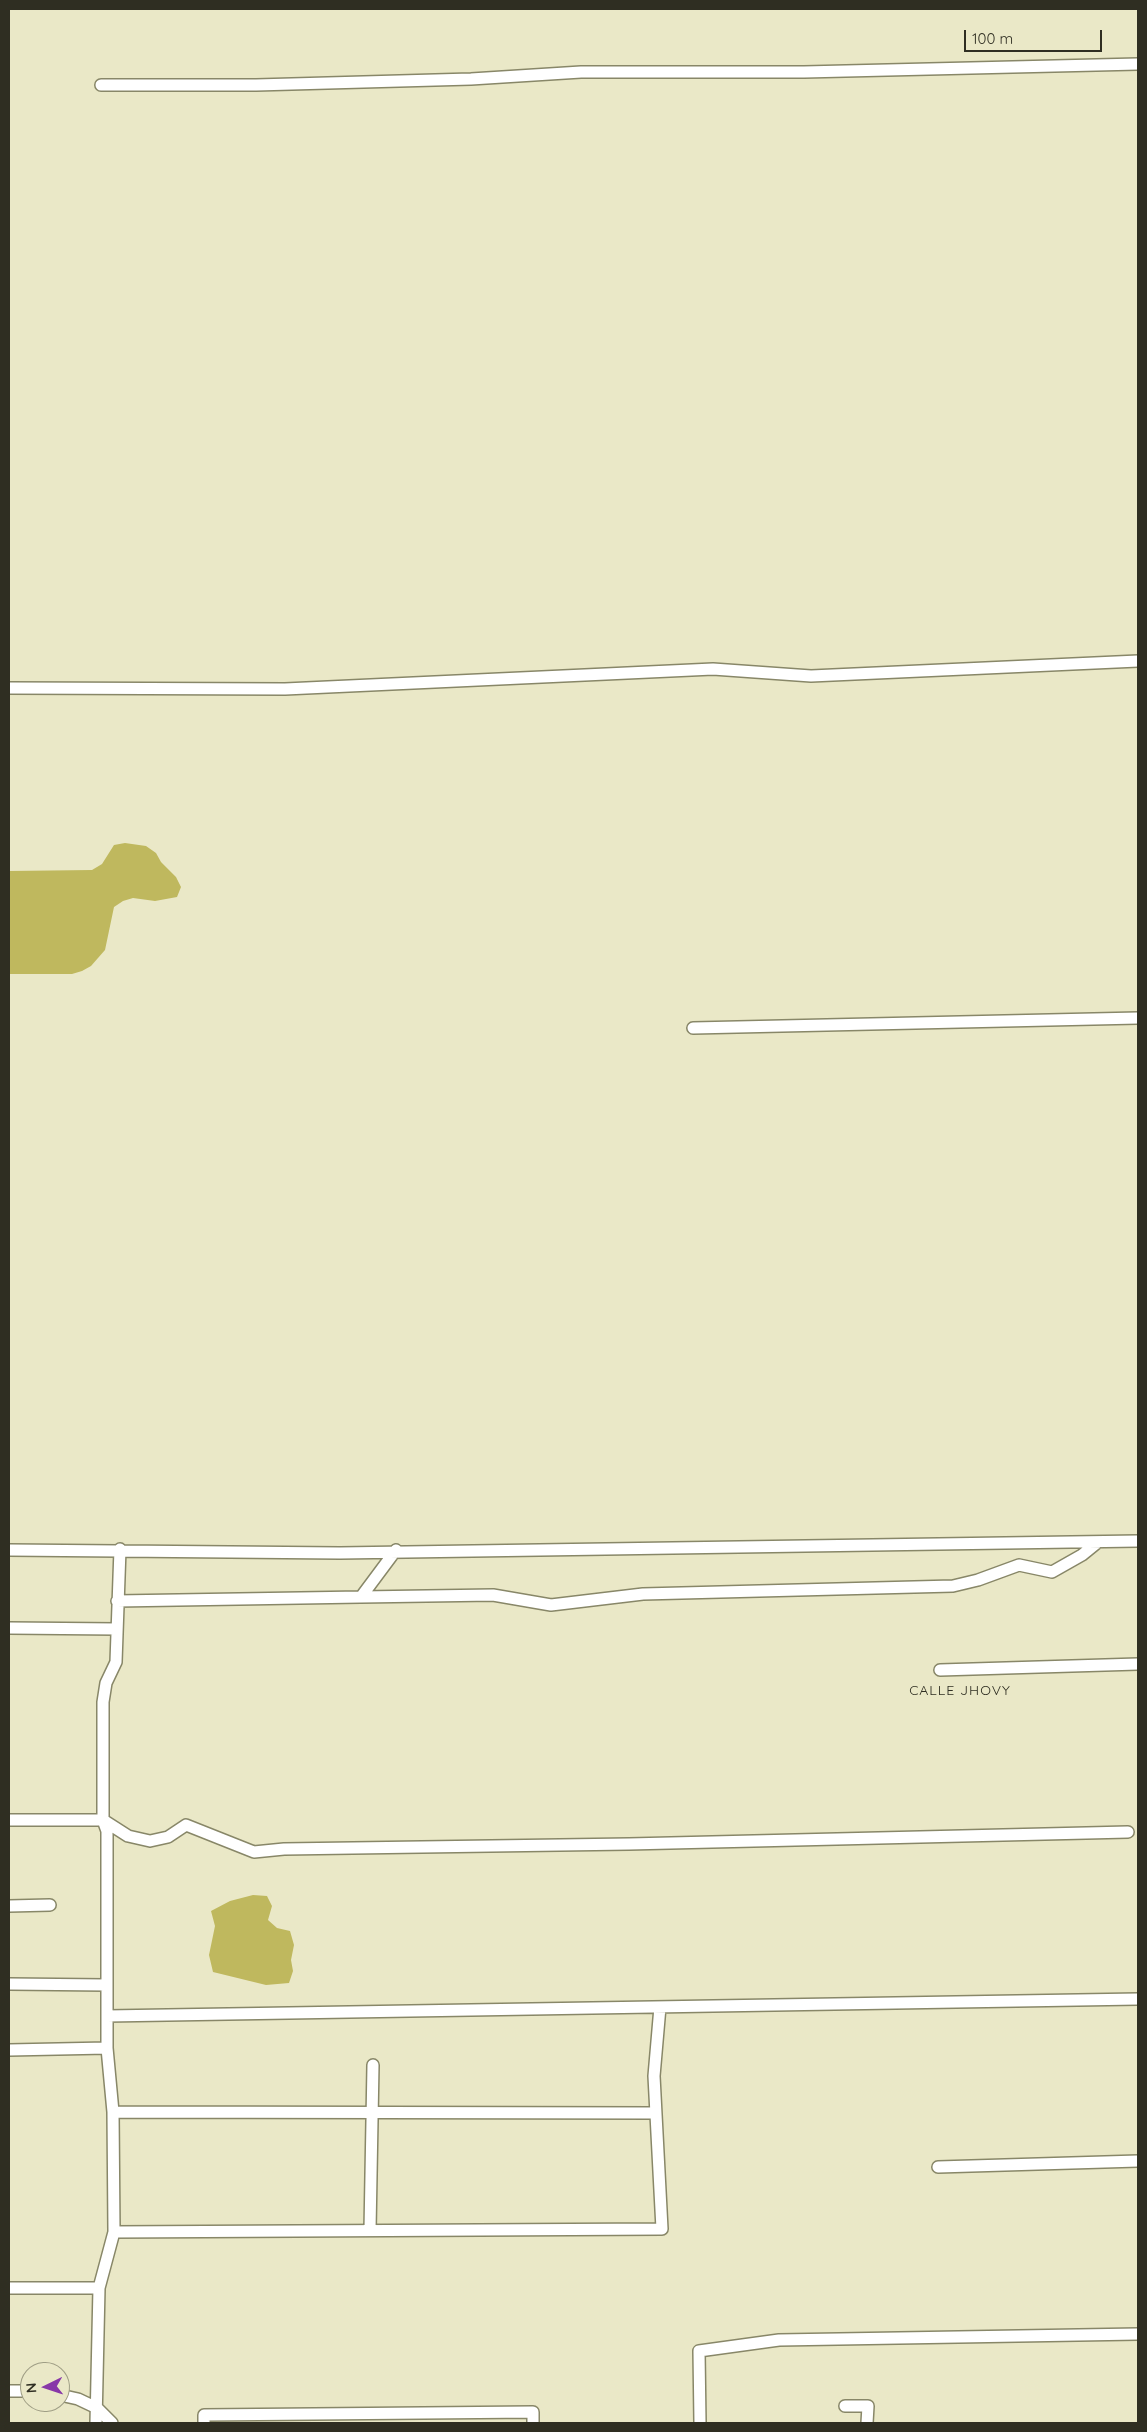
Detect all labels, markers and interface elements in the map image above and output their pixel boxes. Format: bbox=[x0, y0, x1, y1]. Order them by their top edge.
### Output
scale bar bbox=[967, 20, 1104, 52]
text: 100 m bbox=[972, 29, 1013, 48]
district label: CALLE JHOVY bbox=[908, 1683, 1012, 1699]
north arrow bbox=[20, 2362, 70, 2412]
text: N bbox=[22, 2382, 40, 2394]

